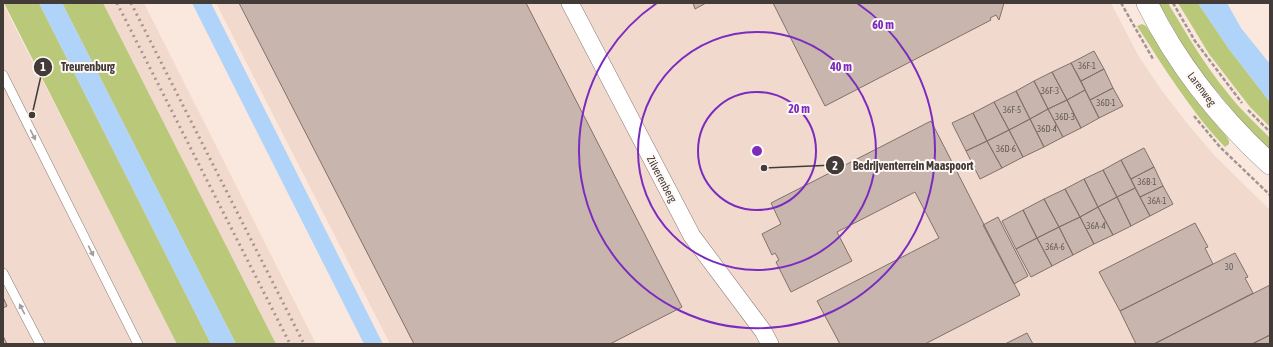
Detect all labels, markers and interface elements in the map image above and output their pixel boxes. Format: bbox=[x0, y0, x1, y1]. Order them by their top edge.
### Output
text: 60 m bbox=[872, 18, 894, 32]
callout: Treurenburg bbox=[33, 55, 123, 79]
text: 1 bbox=[40, 60, 46, 74]
text: Treurenburg bbox=[61, 60, 116, 74]
text: 40 m bbox=[829, 60, 852, 74]
house number: 36F-1 bbox=[1078, 61, 1096, 71]
street label: Larenweg bbox=[1185, 70, 1219, 108]
house number: 36F-3 bbox=[1041, 86, 1059, 96]
house number: 36D-1 bbox=[1096, 98, 1116, 108]
text: 20 m bbox=[788, 102, 810, 116]
house number: 36F-5 bbox=[1003, 105, 1021, 115]
house number: 36D-3 bbox=[1055, 112, 1075, 122]
house number: 36D-4 bbox=[1037, 124, 1057, 134]
one-way arrow bbox=[30, 129, 36, 140]
centre of rings bbox=[750, 144, 764, 158]
house number: 36D-6 bbox=[996, 144, 1016, 154]
callout: Bedrijventerrein Maaspoort bbox=[825, 153, 981, 177]
street label: Zilverenberg bbox=[645, 154, 679, 205]
text: 2 bbox=[832, 159, 838, 173]
text: Bedrijventerrein Maaspoort bbox=[853, 159, 974, 173]
house number: 36B-1 bbox=[1138, 177, 1156, 187]
house number: 36A-1 bbox=[1148, 196, 1166, 206]
house number: 36A-4 bbox=[1086, 221, 1106, 231]
house number: 36A-6 bbox=[1045, 242, 1065, 252]
one-way arrow bbox=[88, 245, 94, 257]
house number: 30 bbox=[1225, 262, 1233, 272]
one-way arrow bbox=[19, 304, 25, 315]

